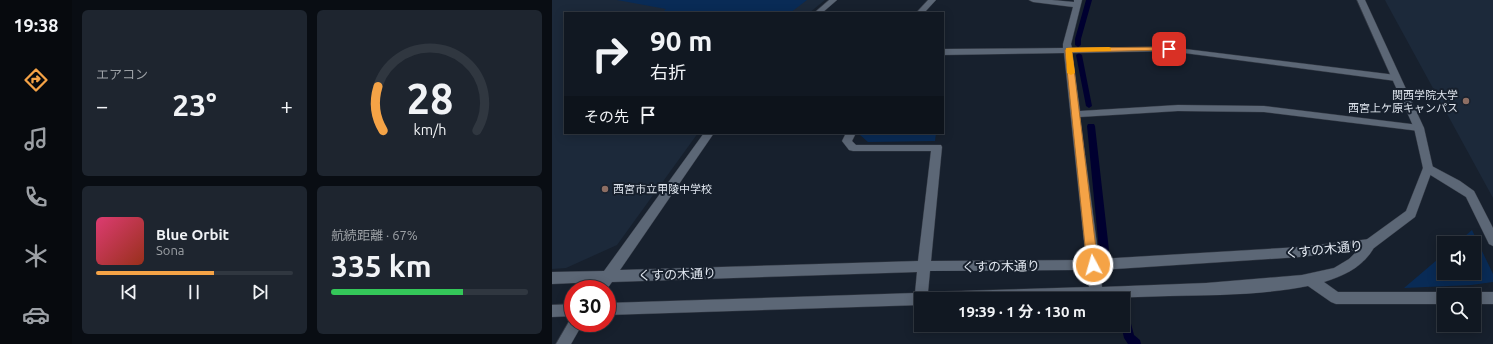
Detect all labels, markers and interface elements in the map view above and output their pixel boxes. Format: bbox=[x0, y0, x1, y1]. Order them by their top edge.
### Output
text: 19:38 bbox=[13, 15, 59, 35]
text: 90 m bbox=[650, 25, 712, 56]
icon: right bbox=[584, 28, 636, 80]
pin bbox=[1152, 32, 1186, 66]
icon: arrive bbox=[1158, 38, 1180, 60]
text: 右折 bbox=[650, 62, 686, 82]
icon: directions bbox=[22, 66, 50, 94]
text: エアコン bbox=[96, 67, 148, 81]
text: 28 bbox=[406, 75, 453, 122]
text: 23° bbox=[172, 88, 217, 122]
place label: 関西学院大学 西宮上ケ原キャンパス bbox=[1348, 89, 1458, 114]
text: − bbox=[96, 93, 108, 118]
text: + bbox=[281, 93, 293, 118]
marker: 関西学院大学 西宮上ケ原キャンパス bbox=[1461, 96, 1471, 106]
icon: arrive bbox=[637, 104, 659, 126]
text: その先 bbox=[584, 108, 629, 125]
text: km/h bbox=[413, 122, 446, 138]
icon: music bbox=[22, 125, 50, 153]
icon: phone bbox=[22, 183, 50, 211]
place label: 西宮市立甲陵中学校 bbox=[613, 183, 712, 195]
marker: 西宮市立甲陵中学校 bbox=[600, 184, 610, 194]
text: Blue Orbit bbox=[156, 226, 229, 243]
text: 航続距離 · 67% bbox=[331, 228, 418, 242]
map controls bbox=[1437, 236, 1481, 332]
button: sound bbox=[1437, 236, 1481, 280]
street label: くすの木通り bbox=[1284, 238, 1364, 260]
icon: climate bbox=[22, 242, 50, 270]
text: Sona bbox=[156, 243, 185, 257]
position arrow bbox=[1072, 244, 1114, 286]
text: 335 km bbox=[331, 249, 432, 283]
street label: くすの木通り bbox=[962, 258, 1040, 274]
street label: くすの木通り bbox=[638, 266, 716, 282]
speed limit sign: 30 bbox=[564, 280, 616, 332]
icon: previous bbox=[118, 281, 140, 303]
icon: pause bbox=[183, 281, 205, 303]
icon: next bbox=[249, 281, 271, 303]
button: search bbox=[1437, 288, 1481, 332]
icon: car bbox=[22, 301, 50, 329]
text: 19:39 · 1 分 · 130 m bbox=[958, 303, 1086, 320]

